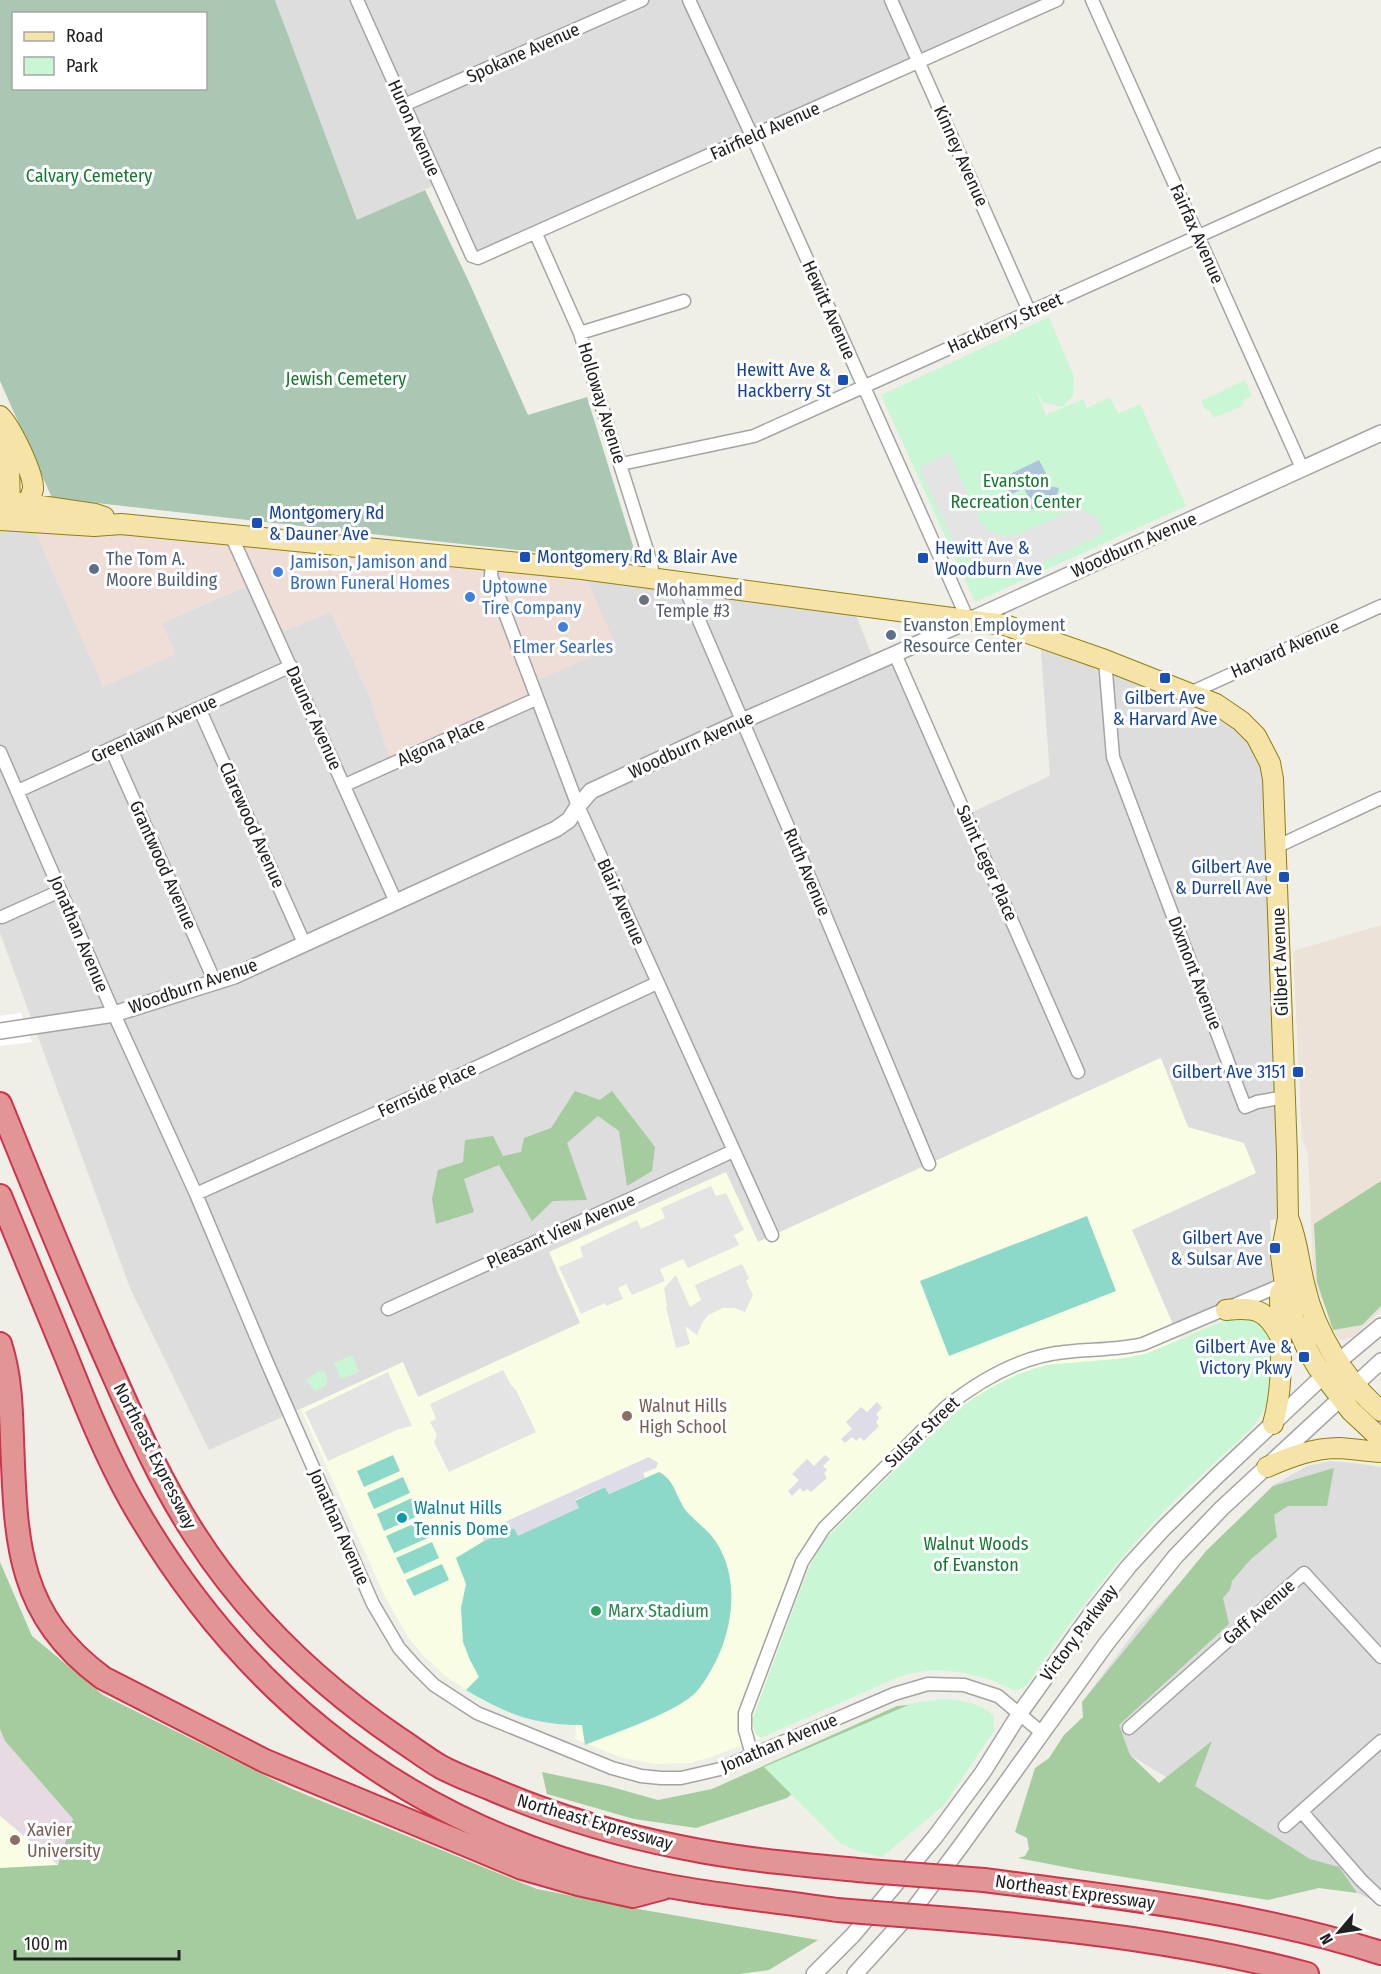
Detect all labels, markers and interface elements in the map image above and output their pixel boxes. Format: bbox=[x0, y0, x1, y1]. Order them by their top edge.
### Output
legend bbox=[12, 12, 207, 90]
street label: Spokane Avenue bbox=[463, 18, 583, 88]
text: Road bbox=[66, 25, 103, 47]
text: Park bbox=[66, 55, 99, 77]
street label: Huron Avenue bbox=[383, 76, 445, 180]
street label: Fairfield Avenue bbox=[707, 97, 823, 165]
street label: Kinney Avenue bbox=[929, 102, 993, 210]
park label: Calvary Cemetery bbox=[26, 165, 152, 187]
street label: Fairfax Avenue bbox=[1165, 181, 1229, 287]
street label: Hewitt Avenue bbox=[797, 257, 861, 363]
street label: Hackberry Street bbox=[944, 288, 1066, 358]
street label: Holloway Avenue bbox=[573, 340, 631, 466]
place label: Hewitt Ave & Hackberry St bbox=[736, 359, 831, 402]
park label: Jewish Cemetery bbox=[286, 368, 406, 390]
marker: Hewitt Ave & Hackberry St bbox=[836, 373, 850, 387]
park label: Evanston Recreation Center bbox=[950, 470, 1082, 513]
place label: Montgomery Rd & Dauner Ave bbox=[269, 502, 384, 545]
street label: Woodburn Avenue bbox=[1068, 507, 1200, 582]
marker: Montgomery Rd & Dauner Ave bbox=[250, 516, 264, 530]
place label: Hewitt Ave & Woodburn Ave bbox=[935, 537, 1042, 580]
place label: Montgomery Rd & Blair Ave bbox=[537, 546, 738, 568]
place label: The Tom A. Moore Building bbox=[106, 548, 218, 591]
marker: Montgomery Rd & Blair Ave bbox=[518, 550, 532, 564]
place label: Jamison, Jamison and Brown Funeral Homes bbox=[290, 551, 450, 594]
marker: Hewitt Ave & Woodburn Ave bbox=[916, 551, 930, 565]
marker: The Tom A. Moore Building bbox=[87, 562, 101, 576]
marker: Jamison, Jamison and Brown Funeral Homes bbox=[271, 565, 285, 579]
place label: Uptowne Tire Company bbox=[482, 576, 582, 619]
place label: Mohammed Temple #3 bbox=[656, 579, 743, 622]
marker: Uptowne Tire Company bbox=[463, 590, 477, 604]
marker: Mohammed Temple #3 bbox=[637, 593, 651, 607]
place label: Evanston Employment Resource Center bbox=[903, 614, 1066, 657]
street label: Harvard Avenue bbox=[1227, 615, 1343, 683]
marker: Elmer Searles bbox=[556, 620, 570, 634]
marker: Evanston Employment Resource Center bbox=[884, 628, 898, 642]
place label: Elmer Searles bbox=[513, 636, 613, 658]
street label: Dauner Avenue bbox=[281, 663, 347, 773]
marker: Gilbert Ave & Harvard Ave bbox=[1158, 671, 1172, 685]
place label: Gilbert Ave & Harvard Ave bbox=[1113, 687, 1217, 730]
street label: Greenlawn Avenue bbox=[88, 690, 221, 768]
street label: Woodburn Avenue bbox=[625, 706, 757, 783]
street label: Algona Place bbox=[394, 713, 488, 771]
street label: Clarewood Avenue bbox=[214, 758, 290, 892]
street label: Grantwood Avenue bbox=[125, 797, 201, 933]
street label: Saint Leger Place bbox=[952, 801, 1022, 925]
street label: Ruth Avenue bbox=[779, 825, 835, 919]
street label: Blair Avenue bbox=[592, 855, 650, 949]
place label: Gilbert Ave & Durrell Ave bbox=[1175, 856, 1272, 899]
marker: Gilbert Ave & Durrell Ave bbox=[1277, 870, 1291, 884]
street label: Jonathan Avenue bbox=[45, 872, 114, 996]
street label: Gilbert Avenue bbox=[1267, 907, 1293, 1017]
street label: Dixmont Avenue bbox=[1163, 913, 1227, 1033]
street label: Woodburn Avenue bbox=[126, 954, 260, 1018]
street label: Fernside Place bbox=[374, 1058, 480, 1122]
place label: Gilbert Ave 3151 bbox=[1172, 1061, 1286, 1083]
marker: Gilbert Ave 3151 bbox=[1291, 1065, 1305, 1079]
street label: Pleasant View Avenue bbox=[483, 1188, 639, 1274]
place label: Gilbert Ave & Sulsar Ave bbox=[1171, 1227, 1263, 1270]
marker: Gilbert Ave & Sulsar Ave bbox=[1268, 1241, 1282, 1255]
place label: Gilbert Ave & Victory Pkwy bbox=[1195, 1336, 1292, 1379]
marker: Gilbert Ave & Victory Pkwy bbox=[1297, 1350, 1311, 1364]
street label: Northeast Expressway bbox=[109, 1379, 201, 1533]
street label: Sulsar Street bbox=[880, 1392, 964, 1472]
place label: Walnut Hills High School bbox=[639, 1395, 727, 1438]
marker: Walnut Hills High School bbox=[620, 1409, 634, 1423]
street label: Jonathan Avenue bbox=[304, 1466, 374, 1589]
place label: Walnut Hills Tennis Dome bbox=[414, 1497, 508, 1540]
marker: Walnut Hills Tennis Dome bbox=[395, 1511, 409, 1525]
park label: Walnut Woods of Evanston bbox=[924, 1533, 1029, 1576]
street label: Gaff Avenue bbox=[1218, 1575, 1300, 1649]
street label: Victory Parkway bbox=[1036, 1580, 1122, 1686]
place label: Marx Stadium bbox=[608, 1600, 709, 1622]
marker: Marx Stadium bbox=[589, 1604, 603, 1618]
street label: Jonathan Avenue bbox=[717, 1708, 841, 1777]
street label: Northeast Expressway bbox=[515, 1789, 675, 1855]
place label: Xavier University bbox=[27, 1819, 101, 1862]
marker: Xavier University bbox=[8, 1833, 22, 1847]
street label: Northeast Expressway bbox=[994, 1870, 1156, 1914]
north arrow bbox=[1309, 1902, 1369, 1962]
scale bar bbox=[15, 1923, 178, 1961]
text: N bbox=[1316, 1930, 1337, 1948]
text: 100 m bbox=[24, 1933, 68, 1955]

